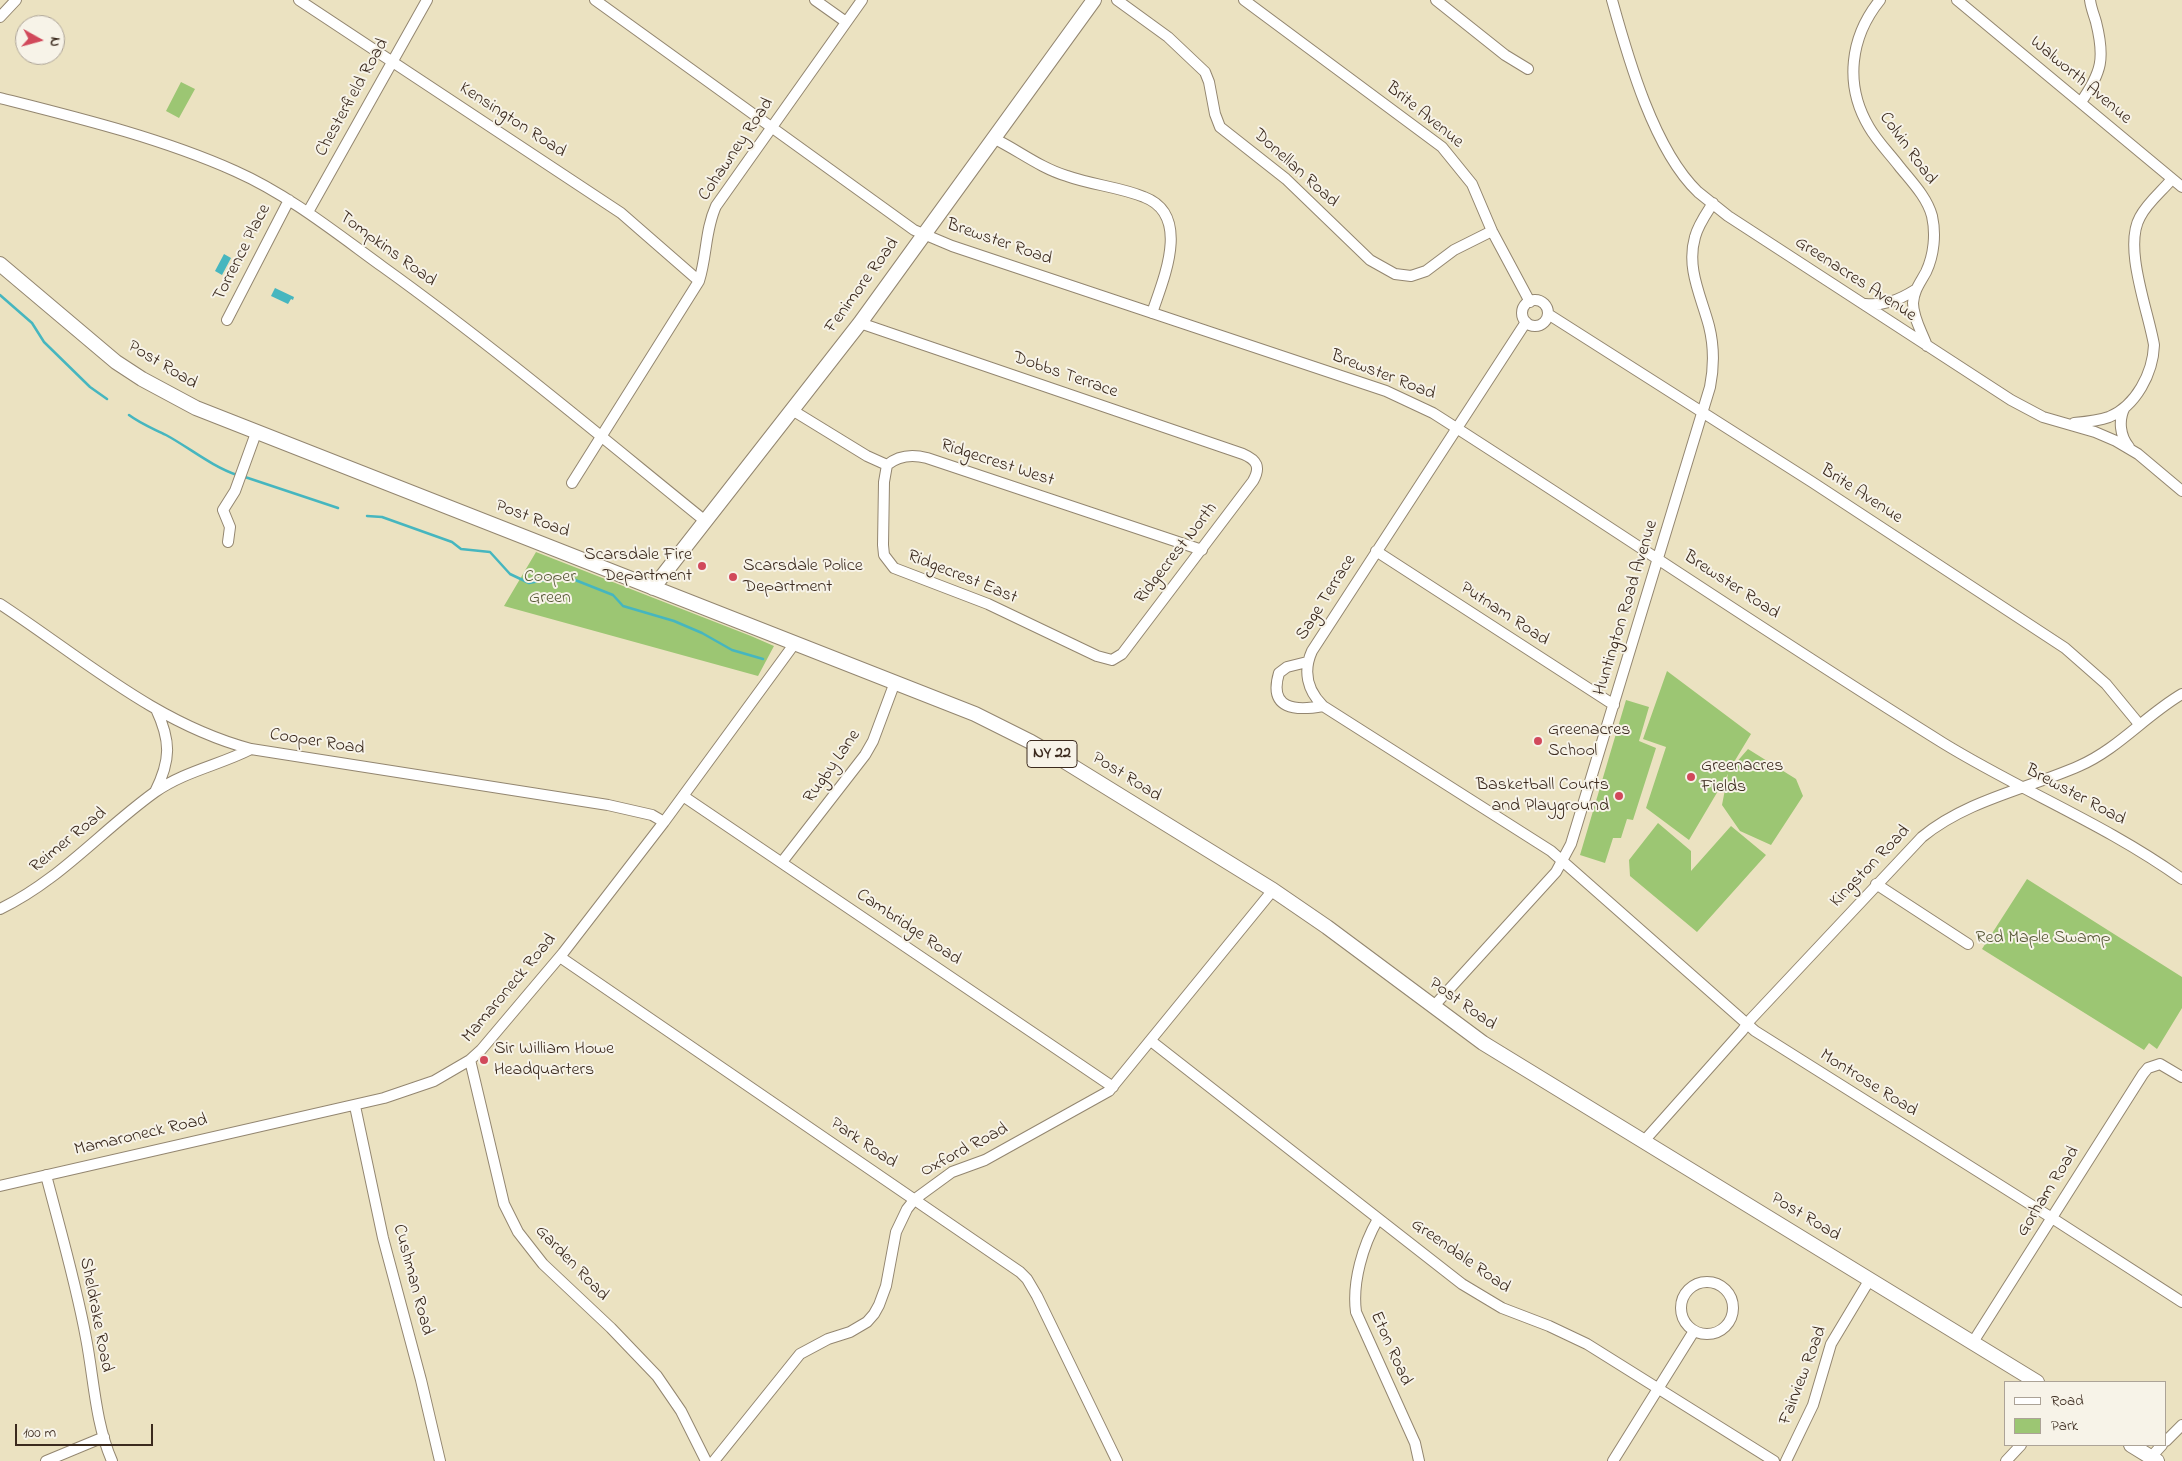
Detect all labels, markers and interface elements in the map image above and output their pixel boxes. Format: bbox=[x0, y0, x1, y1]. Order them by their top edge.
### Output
north arrow bbox=[15, 15, 65, 65]
street label: Walworth Avenue bbox=[2025, 32, 2135, 130]
street label: Chesterfield Road bbox=[312, 35, 394, 161]
text: N bbox=[43, 36, 65, 48]
street label: Kensington Road bbox=[455, 78, 569, 164]
street label: Brite Avenue bbox=[1381, 78, 1467, 154]
street label: Cohawney Road bbox=[695, 94, 779, 206]
street label: Colvin Road bbox=[1873, 108, 1941, 190]
street label: Donellan Road bbox=[1248, 125, 1342, 213]
street label: Torrence Place bbox=[209, 201, 277, 305]
street label: Tompkins Road bbox=[334, 207, 440, 293]
street label: Brewster Road bbox=[943, 215, 1055, 271]
street label: Greenacres Avenue bbox=[1790, 233, 1920, 327]
street label: Fenimore Road bbox=[821, 234, 905, 338]
street label: Post Road bbox=[123, 337, 201, 395]
street label: Brewster Road bbox=[1328, 346, 1438, 406]
street label: Dobbs Terrace bbox=[1010, 348, 1120, 404]
street label: Ridgecrest West bbox=[938, 435, 1056, 493]
street label: Brite Avenue bbox=[1816, 461, 1906, 529]
street label: Post Road bbox=[492, 496, 572, 544]
street label: Ridgecrest North bbox=[1131, 499, 1223, 609]
street label: Huntington Road Avenue bbox=[1590, 518, 1664, 698]
place label: Scarsdale Fire Department bbox=[584, 545, 692, 588]
street label: Ridgecrest East bbox=[904, 546, 1020, 610]
street label: Brewster Road bbox=[1679, 547, 1783, 625]
street label: Sage Terrace bbox=[1292, 551, 1362, 645]
place label: Scarsdale Police Department bbox=[743, 556, 863, 598]
marker: Scarsdale Fire Department bbox=[696, 560, 708, 572]
park label: Cooper Green bbox=[524, 567, 576, 610]
marker: Scarsdale Police Department bbox=[727, 571, 739, 583]
street label: Putnam Road bbox=[1455, 578, 1553, 652]
place label: Greenacres School bbox=[1548, 720, 1630, 762]
street label: Cooper Road bbox=[268, 725, 366, 761]
street label: Rugby Lane bbox=[800, 726, 866, 808]
marker: Greenacres School bbox=[1532, 735, 1544, 747]
road number: NY 22 bbox=[1027, 741, 1077, 768]
street label: Post Road bbox=[1087, 748, 1165, 808]
place label: Greenacres Fields bbox=[1701, 756, 1783, 799]
street label: Brewster Road bbox=[2021, 761, 2129, 831]
marker: Greenacres Fields bbox=[1685, 771, 1697, 783]
place label: Basketball Courts and Playground bbox=[1476, 775, 1609, 818]
marker: Basketball Courts and Playground bbox=[1613, 790, 1625, 802]
street label: Reimer Road bbox=[26, 803, 112, 879]
street label: Kingston Road bbox=[1826, 821, 1916, 913]
street label: Cambridge Road bbox=[851, 885, 965, 971]
park label: Red Maple Swamp bbox=[1976, 928, 2110, 950]
street label: Mamaroneck Road bbox=[458, 930, 562, 1048]
street label: Post Road bbox=[1424, 974, 1500, 1036]
place label: Sir William Howe Headquarters bbox=[494, 1039, 614, 1082]
street label: Montrose Road bbox=[1815, 1045, 1921, 1123]
marker: Sir William Howe Headquarters bbox=[478, 1054, 490, 1066]
street label: Mamaroneck Road bbox=[72, 1110, 210, 1162]
street label: Park Road bbox=[825, 1114, 901, 1174]
street label: Oxford Road bbox=[918, 1119, 1012, 1183]
street label: Gorham Road bbox=[2013, 1143, 2085, 1241]
street label: Post Road bbox=[1766, 1189, 1844, 1247]
street label: Greendale Road bbox=[1406, 1215, 1514, 1299]
street label: Cushman Road bbox=[387, 1222, 437, 1338]
street label: Garden Road bbox=[529, 1222, 613, 1306]
street label: Sheldrake Road bbox=[73, 1256, 117, 1374]
street label: Eton Road bbox=[1364, 1309, 1416, 1389]
street label: Fairview Road bbox=[1775, 1324, 1833, 1428]
legend bbox=[2004, 1381, 2167, 1446]
text: Road bbox=[2051, 1390, 2084, 1412]
scale bar bbox=[18, 1414, 155, 1446]
text: Park bbox=[2051, 1415, 2078, 1437]
text: 100 m bbox=[23, 1422, 56, 1444]

